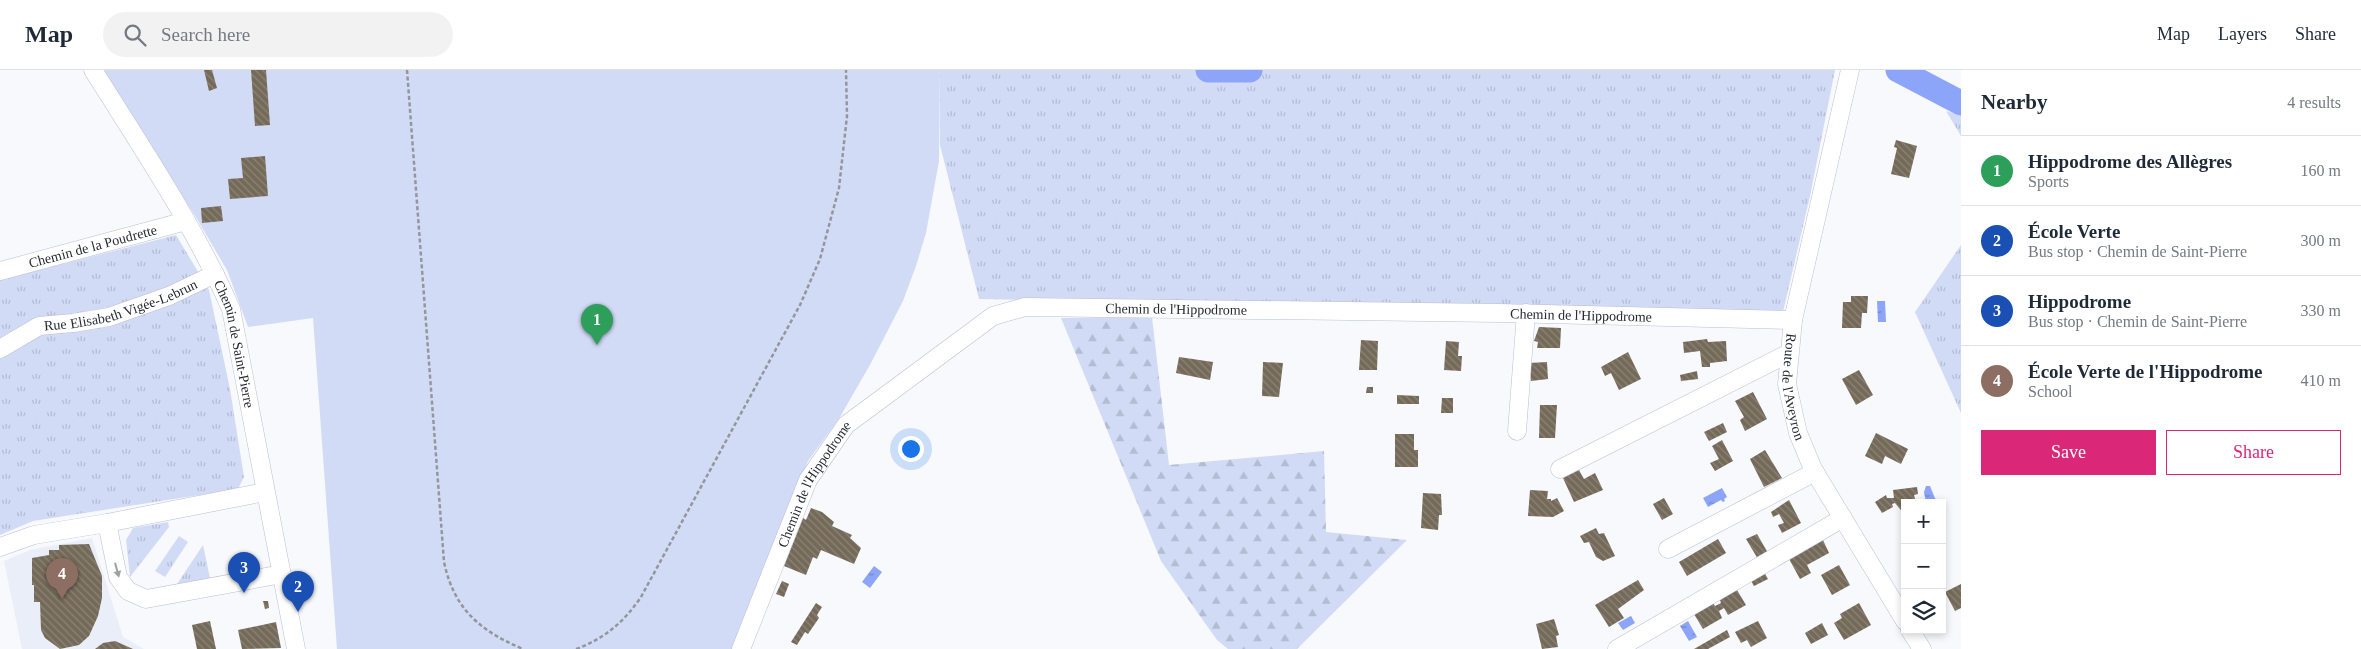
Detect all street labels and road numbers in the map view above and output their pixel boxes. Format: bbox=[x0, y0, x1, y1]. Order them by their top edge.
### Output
street label: Chemin de la Poudrette bbox=[27, 222, 158, 271]
street label: Rue Elisabeth Vigée-Lebrun bbox=[44, 277, 200, 334]
street label: Chemin de Saint-Pierre bbox=[211, 278, 257, 409]
street label: Chemin de l'Hippodrome bbox=[1105, 301, 1247, 318]
street label: Chemin de l'Hippodrome bbox=[1510, 306, 1652, 325]
street label: Route de l'Aveyron bbox=[1779, 333, 1807, 443]
street label: Chemin de l'Hippodrome bbox=[775, 417, 853, 550]

